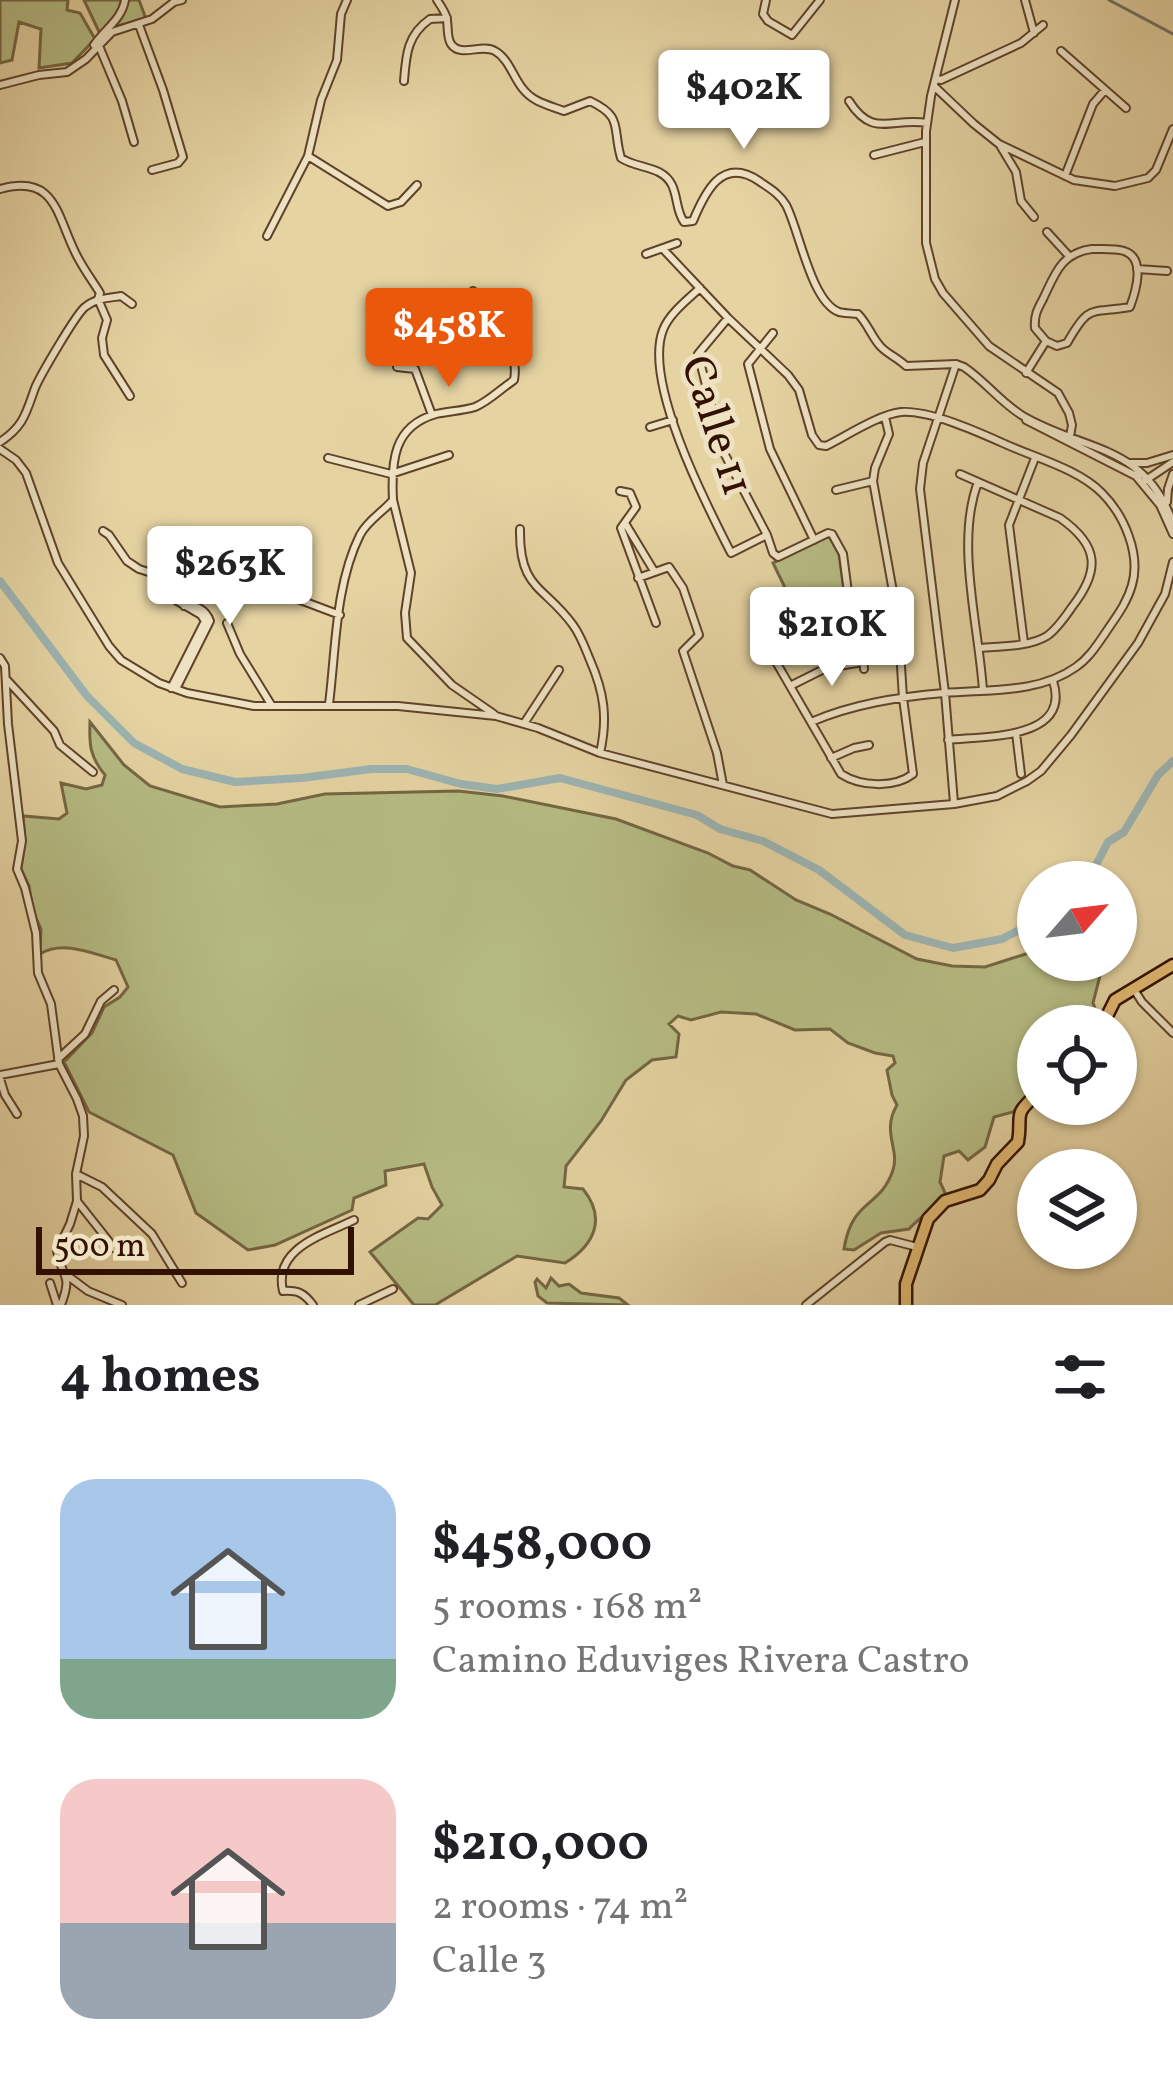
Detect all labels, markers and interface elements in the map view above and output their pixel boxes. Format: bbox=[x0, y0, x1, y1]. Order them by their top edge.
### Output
pin: $402K bbox=[660, 50, 828, 152]
text: $402K bbox=[685, 62, 803, 116]
pin: $458K bbox=[365, 288, 533, 390]
text: $458K bbox=[392, 300, 506, 354]
street label: Calle 11 bbox=[663, 348, 767, 505]
pin: $263K bbox=[146, 526, 314, 628]
text: $263K bbox=[174, 538, 286, 592]
pin: $210K bbox=[748, 587, 916, 689]
text: $210K bbox=[777, 599, 887, 653]
north arrow bbox=[1017, 861, 1137, 981]
map controls bbox=[1017, 861, 1137, 1269]
button: locate bbox=[1017, 1005, 1137, 1125]
button: layers bbox=[1017, 1149, 1137, 1269]
scale bar bbox=[36, 1221, 354, 1274]
text: 500 m bbox=[54, 1225, 145, 1271]
text: 4 homes bbox=[60, 1342, 261, 1413]
icon: filters bbox=[1047, 1344, 1113, 1410]
text: $458,000 bbox=[432, 1510, 652, 1581]
icon: home bbox=[156, 1527, 300, 1671]
text: 5 rooms · 168 m² bbox=[432, 1581, 702, 1635]
text: Camino Eduviges Rivera Castro bbox=[432, 1635, 970, 1689]
text: $210,000 bbox=[432, 1810, 649, 1881]
icon: home bbox=[156, 1827, 300, 1971]
text: 2 rooms · 74 m² bbox=[432, 1881, 688, 1935]
text: Calle 3 bbox=[432, 1935, 547, 1989]

